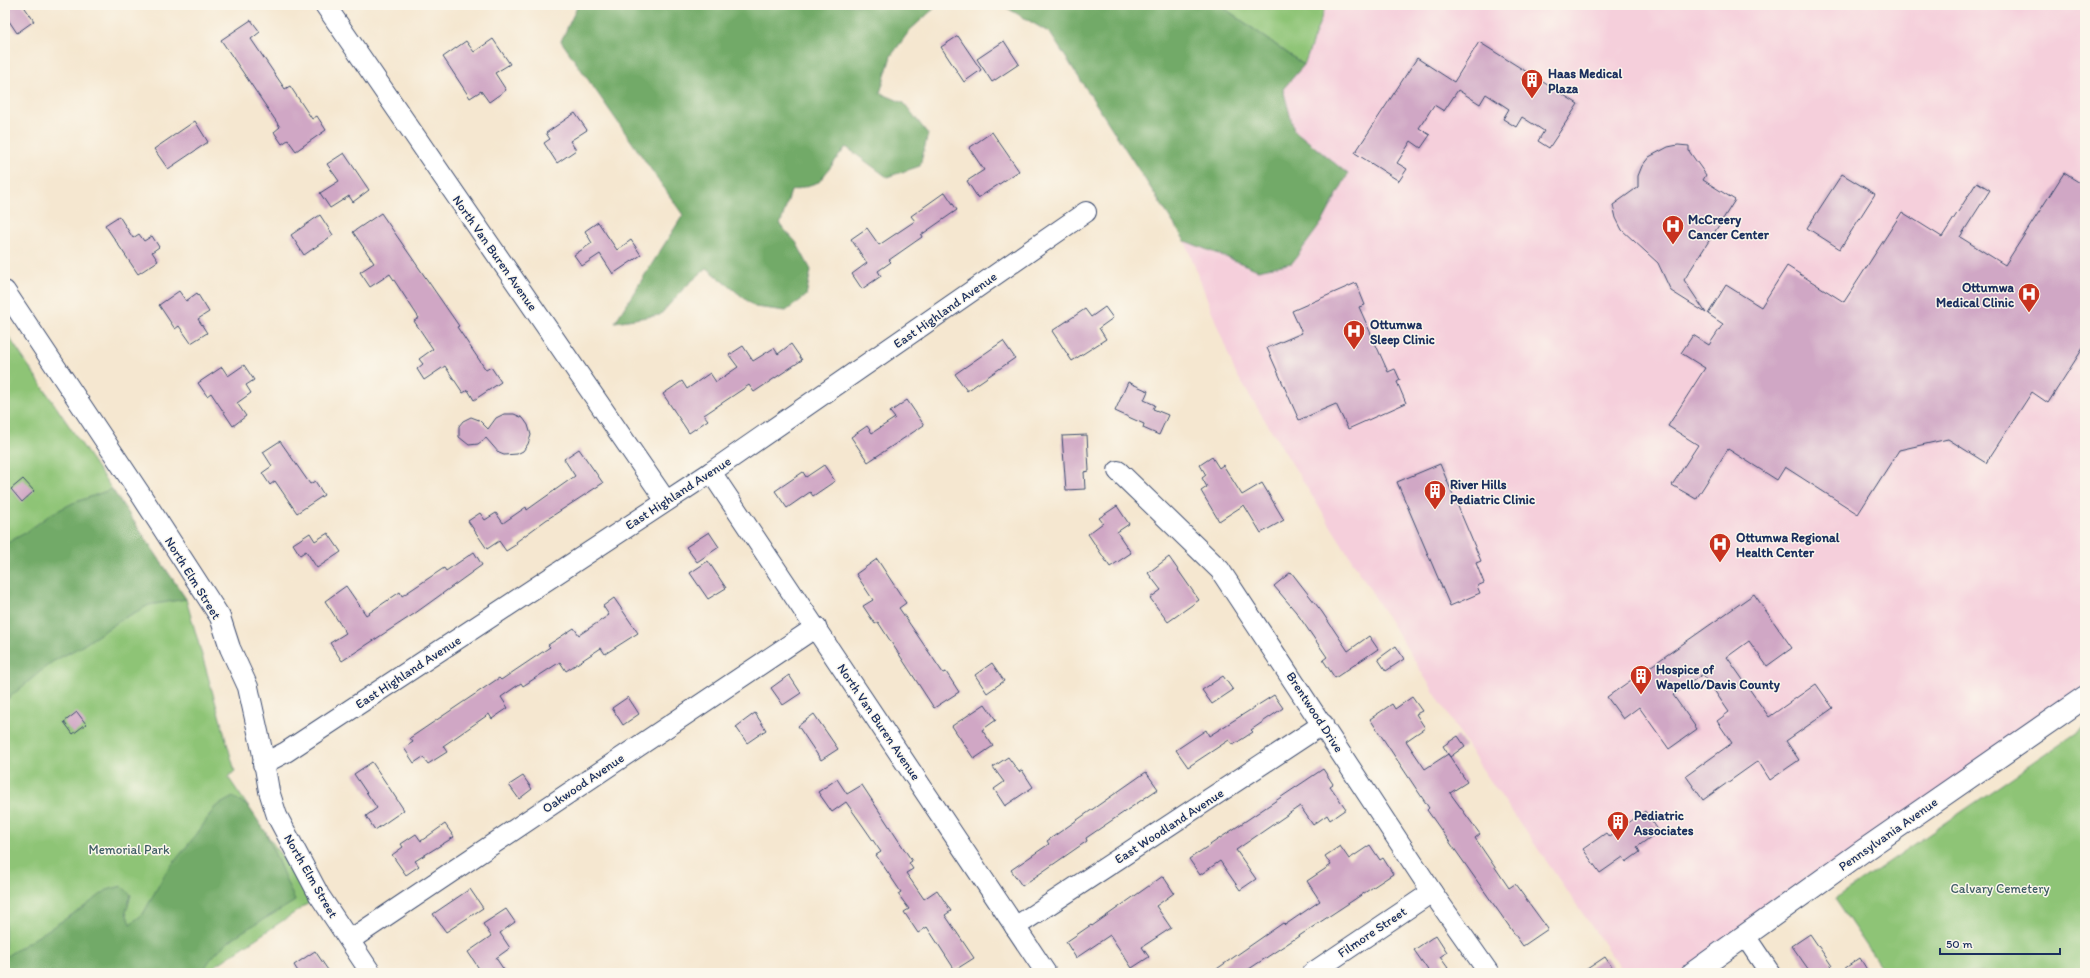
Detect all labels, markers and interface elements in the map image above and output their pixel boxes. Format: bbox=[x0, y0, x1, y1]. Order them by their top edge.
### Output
place label: Haas Medical Plaza bbox=[1548, 66, 1622, 96]
building icon: Haas Medical Plaza bbox=[1519, 67, 1545, 100]
street label: North Van Buren Avenue bbox=[449, 192, 541, 314]
place label: McCreery Cancer Center bbox=[1688, 212, 1770, 242]
hospital icon: McCreery Cancer Center bbox=[1660, 213, 1686, 246]
street label: East Highland Avenue bbox=[890, 269, 1000, 351]
place label: Ottumwa Medical Clinic bbox=[1936, 280, 2015, 310]
hospital icon: Ottumwa Medical Clinic bbox=[2016, 281, 2042, 314]
place label: Ottumwa Sleep Clinic bbox=[1370, 317, 1435, 348]
hospital icon: Ottumwa Sleep Clinic bbox=[1341, 318, 1367, 351]
street label: East Highland Avenue bbox=[622, 453, 734, 533]
place label: River Hills Pediatric Clinic bbox=[1450, 477, 1535, 507]
building icon: River Hills Pediatric Clinic bbox=[1422, 478, 1448, 511]
place label: Ottumwa Regional Health Center bbox=[1736, 530, 1840, 560]
hospital icon: Ottumwa Regional Health Center bbox=[1707, 531, 1733, 564]
street label: North Elm Street bbox=[162, 534, 224, 622]
street label: East Highland Avenue bbox=[352, 632, 464, 712]
street label: North Van Buren Avenue bbox=[834, 661, 924, 783]
place label: Hospice of Wapello/Davis County bbox=[1656, 662, 1781, 693]
building icon: Hospice of Wapello/Davis County bbox=[1628, 663, 1654, 696]
street label: Brentwood Drive bbox=[1283, 669, 1347, 755]
street label: Oakwood Avenue bbox=[539, 750, 627, 816]
street label: East Woodland Avenue bbox=[1112, 785, 1226, 867]
street label: Pennsylvania Avenue bbox=[1836, 794, 1940, 874]
place label: Pediatric Associates bbox=[1633, 808, 1694, 838]
building icon: Pediatric Associates bbox=[1605, 809, 1631, 842]
street label: North Elm Street bbox=[281, 831, 341, 921]
park label: Memorial Park bbox=[88, 842, 170, 857]
park label: Calvary Cemetery bbox=[1950, 881, 2050, 896]
street label: Filmore Street bbox=[1335, 904, 1409, 960]
scale bar bbox=[1940, 930, 2060, 956]
text: 50 m bbox=[1946, 937, 1972, 951]

